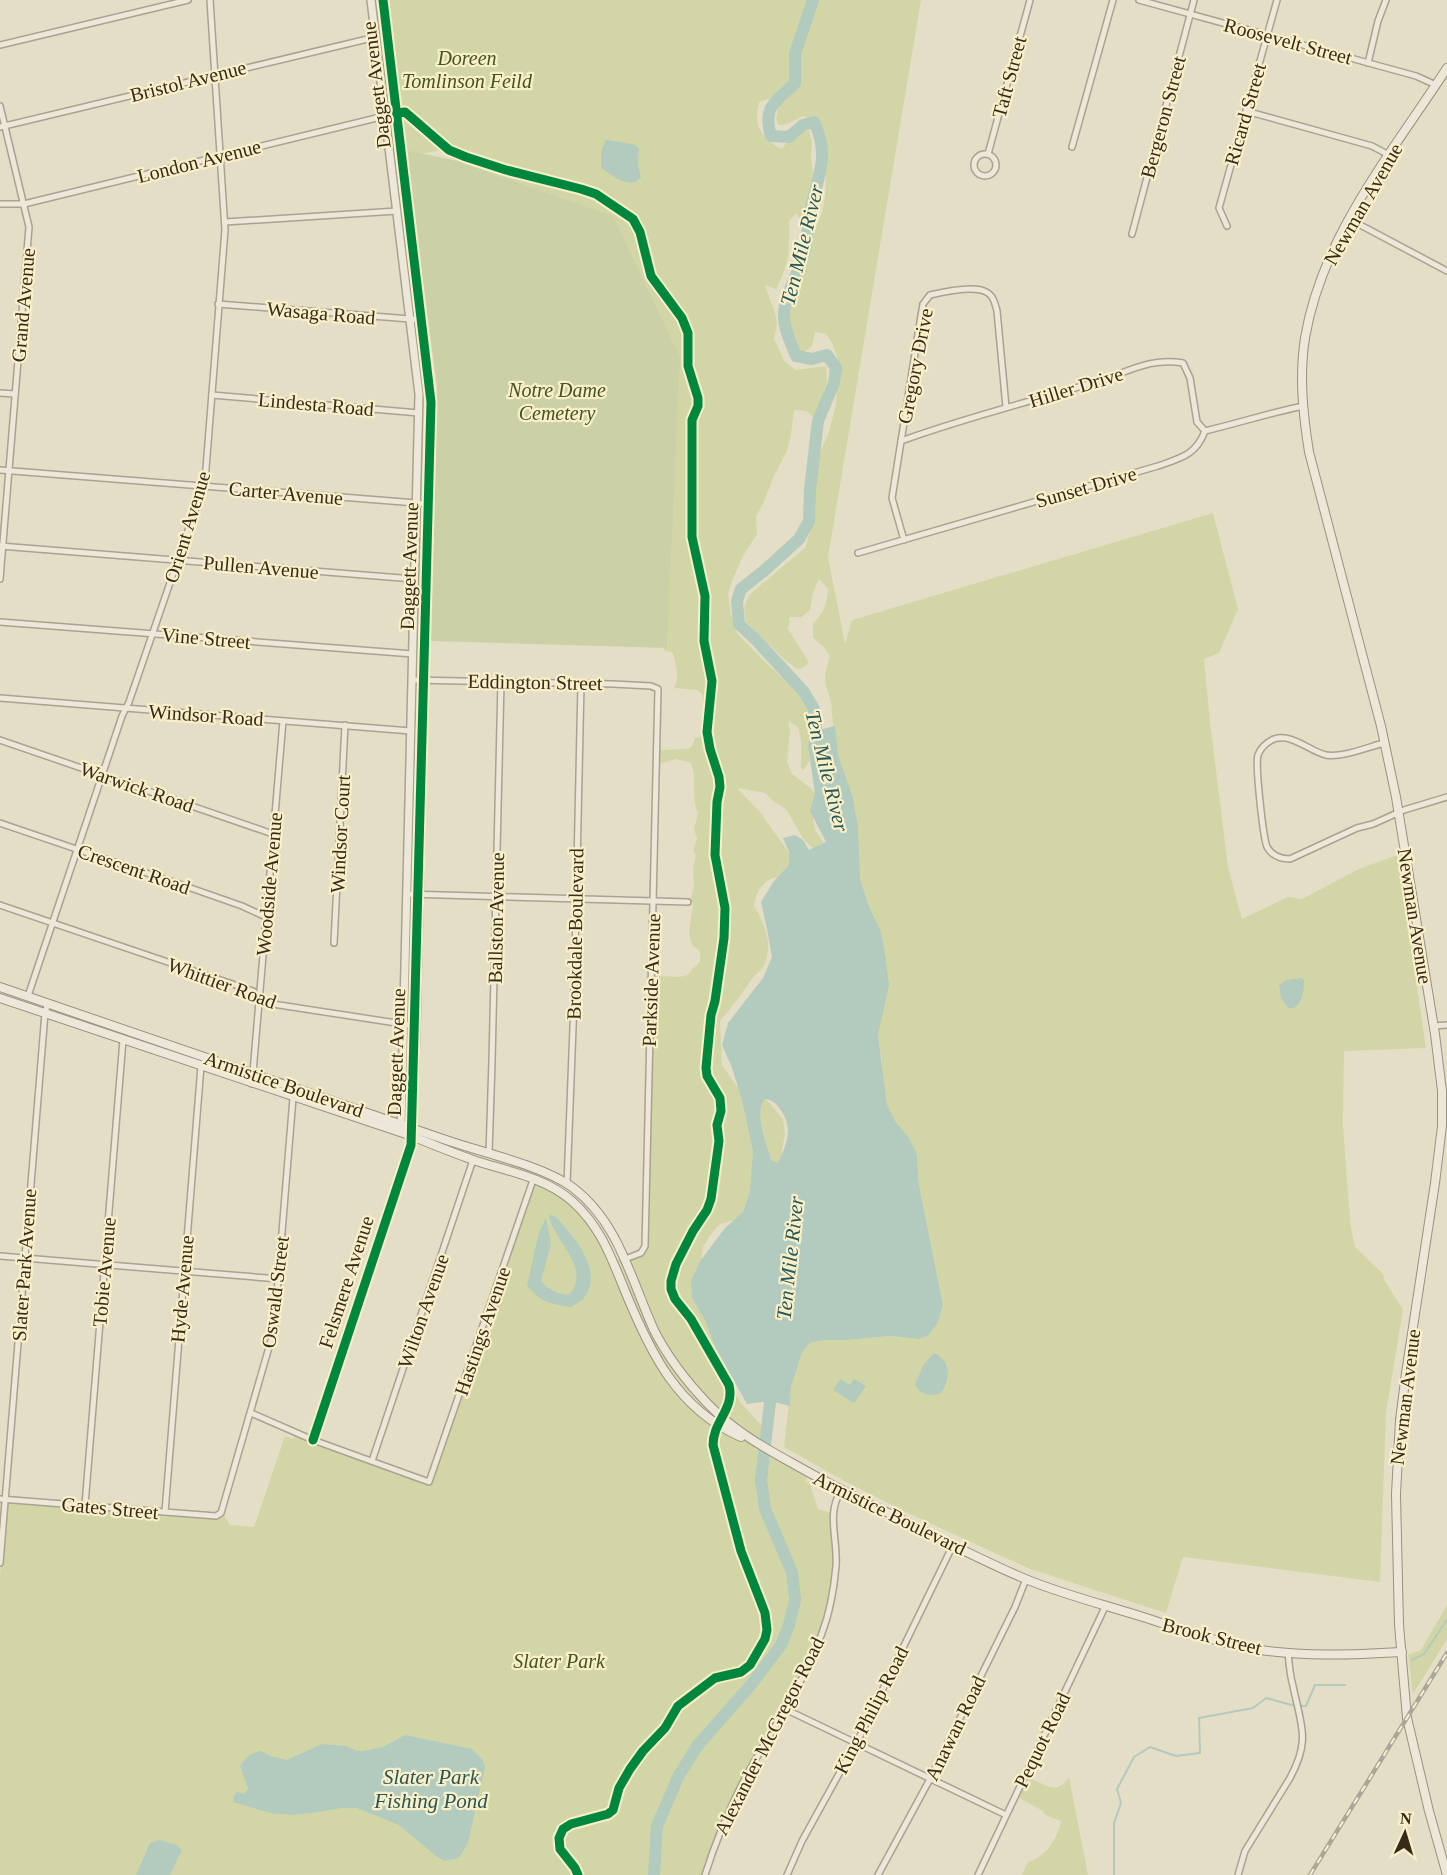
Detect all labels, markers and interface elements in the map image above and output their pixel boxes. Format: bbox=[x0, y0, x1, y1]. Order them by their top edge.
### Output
street label: Roosevelt Street bbox=[1222, 13, 1355, 69]
street label: Daggett Avenue bbox=[357, 20, 396, 150]
street label: Taft Street bbox=[988, 33, 1031, 120]
park label: Doreen Tomlinson Feild bbox=[402, 47, 533, 92]
street label: Bergeron Street bbox=[1136, 53, 1191, 181]
street label: Bristol Avenue bbox=[128, 56, 249, 106]
street label: Ricard Street bbox=[1220, 60, 1270, 167]
street label: London Avenue bbox=[135, 135, 263, 187]
street label: Newman Avenue bbox=[1319, 139, 1407, 269]
water label: Ten Mile River bbox=[775, 181, 829, 308]
street label: Grand Avenue bbox=[7, 247, 39, 363]
street label: Wasaga Road bbox=[266, 297, 376, 330]
street label: Gregory Drive bbox=[893, 306, 938, 426]
street label: Hiller Drive bbox=[1026, 362, 1126, 412]
park label: Notre Dame Cemetery bbox=[507, 379, 606, 425]
street label: Lindesta Road bbox=[257, 388, 375, 420]
street label: Sunset Drive bbox=[1033, 462, 1139, 512]
street label: Orient Avenue bbox=[160, 468, 214, 586]
street label: Carter Avenue bbox=[228, 477, 344, 509]
street label: Daggett Avenue bbox=[396, 502, 423, 630]
street label: Pullen Avenue bbox=[202, 551, 320, 583]
street label: Vine Street bbox=[161, 623, 252, 653]
street label: Eddington Street bbox=[467, 670, 603, 695]
street label: Windsor Road bbox=[148, 700, 264, 730]
water label: Ten Mile River bbox=[800, 708, 854, 835]
street label: Warwick Road bbox=[77, 757, 197, 817]
street label: Windsor Court bbox=[326, 774, 354, 894]
street label: Woodside Avenue bbox=[252, 811, 286, 957]
street label: Crescent Road bbox=[75, 840, 193, 898]
street label: Newman Avenue bbox=[1393, 847, 1437, 985]
street label: Brookdale Boulevard bbox=[563, 848, 587, 1020]
street label: Ballston Avenue bbox=[484, 852, 508, 984]
street label: Parkside Avenue bbox=[638, 913, 664, 1047]
street label: Whittier Road bbox=[165, 953, 279, 1013]
street label: Daggett Avenue bbox=[383, 988, 410, 1116]
street label: Armistice Boulevard bbox=[201, 1046, 367, 1122]
street label: Slater Park Avenue bbox=[8, 1188, 40, 1342]
water label: Ten Mile River bbox=[772, 1194, 809, 1321]
street label: Felsmere Avenue bbox=[314, 1213, 378, 1351]
street label: Tobie Avenue bbox=[88, 1216, 120, 1328]
street label: Hyde Avenue bbox=[166, 1234, 199, 1344]
street label: Oswald Street bbox=[257, 1234, 293, 1349]
street label: Wilton Avenue bbox=[393, 1251, 453, 1371]
street label: Hastings Avenue bbox=[450, 1264, 515, 1399]
street label: Newman Avenue bbox=[1386, 1328, 1424, 1466]
street label: Armistice Boulevard bbox=[810, 1466, 970, 1560]
street label: Gates Street bbox=[61, 1493, 160, 1523]
street label: Brook Street bbox=[1160, 1613, 1264, 1659]
street label: Alexander McGregor Road bbox=[710, 1634, 829, 1839]
street label: King Philip Road bbox=[829, 1643, 913, 1778]
park label: Slater Park bbox=[513, 1650, 606, 1672]
street label: Anawan Road bbox=[920, 1672, 990, 1784]
street label: Pequot Road bbox=[1010, 1689, 1075, 1791]
water label: Slater Park Fishing Pond bbox=[373, 1765, 488, 1813]
north arrow bbox=[1375, 1803, 1435, 1863]
text: N bbox=[1400, 1810, 1413, 1827]

